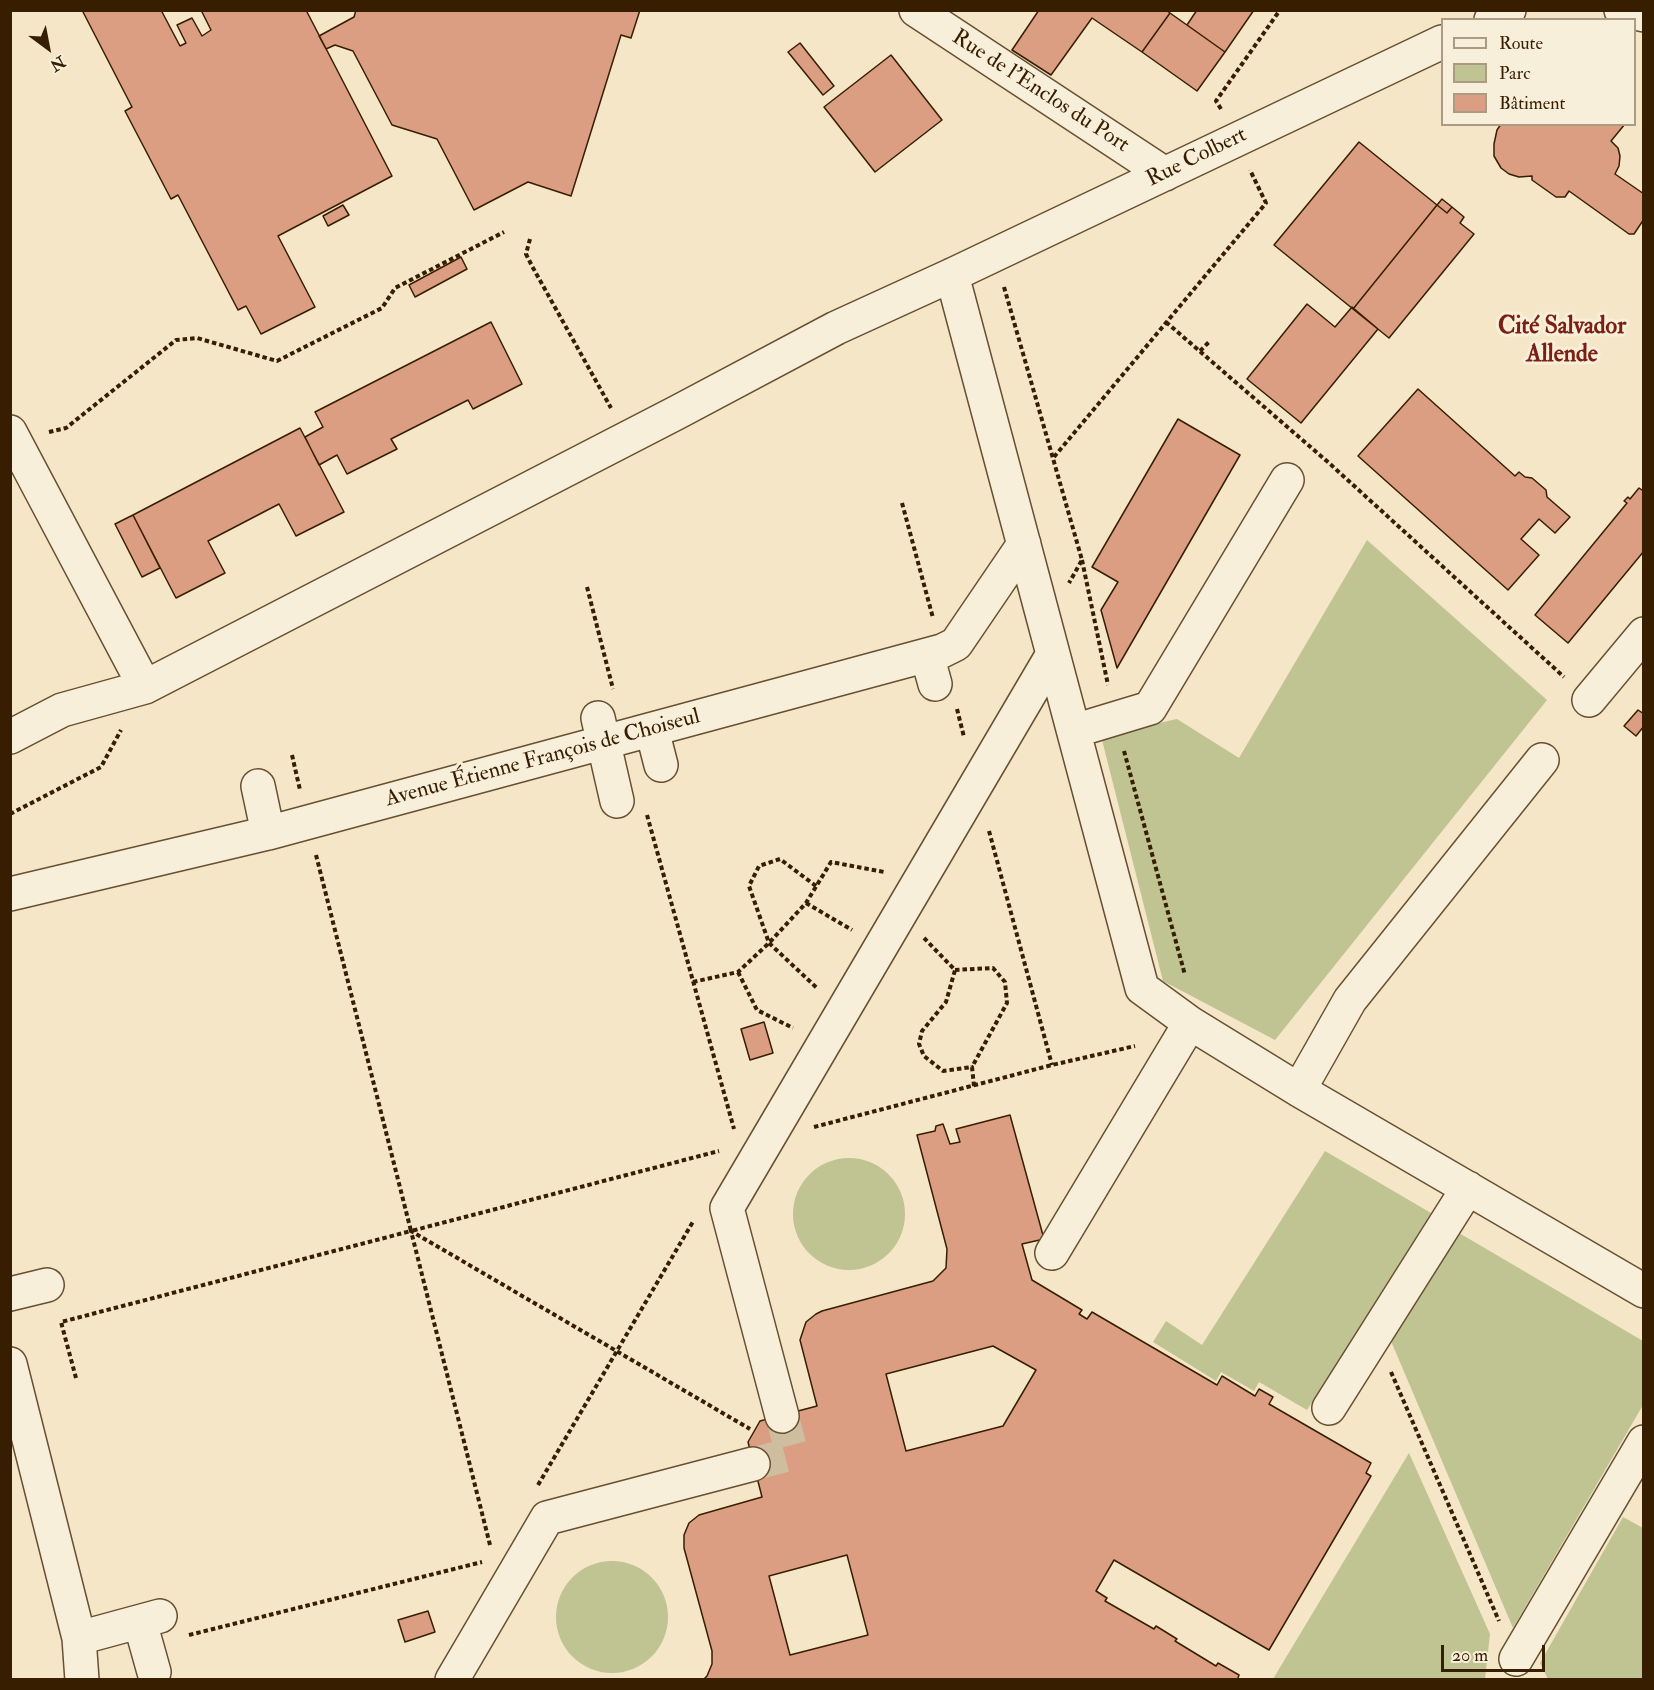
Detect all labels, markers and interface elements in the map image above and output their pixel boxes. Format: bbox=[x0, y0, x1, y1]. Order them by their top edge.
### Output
north arrow bbox=[18, 18, 78, 78]
legend bbox=[1441, 18, 1636, 126]
street label: Rue de l'Enclos du Port bbox=[946, 25, 1134, 159]
text: Route bbox=[1499, 32, 1543, 55]
text: N bbox=[46, 51, 69, 76]
text: Parc bbox=[1499, 62, 1530, 85]
text: Bâtiment bbox=[1499, 92, 1565, 115]
street label: Rue Colbert bbox=[1143, 122, 1251, 194]
district label: Cité Salvador Allende bbox=[1498, 314, 1626, 370]
street label: Avenue Étienne François de Choiseul bbox=[383, 704, 703, 814]
scale bar bbox=[1444, 1633, 1548, 1671]
text: 20 m bbox=[1452, 1644, 1488, 1667]

